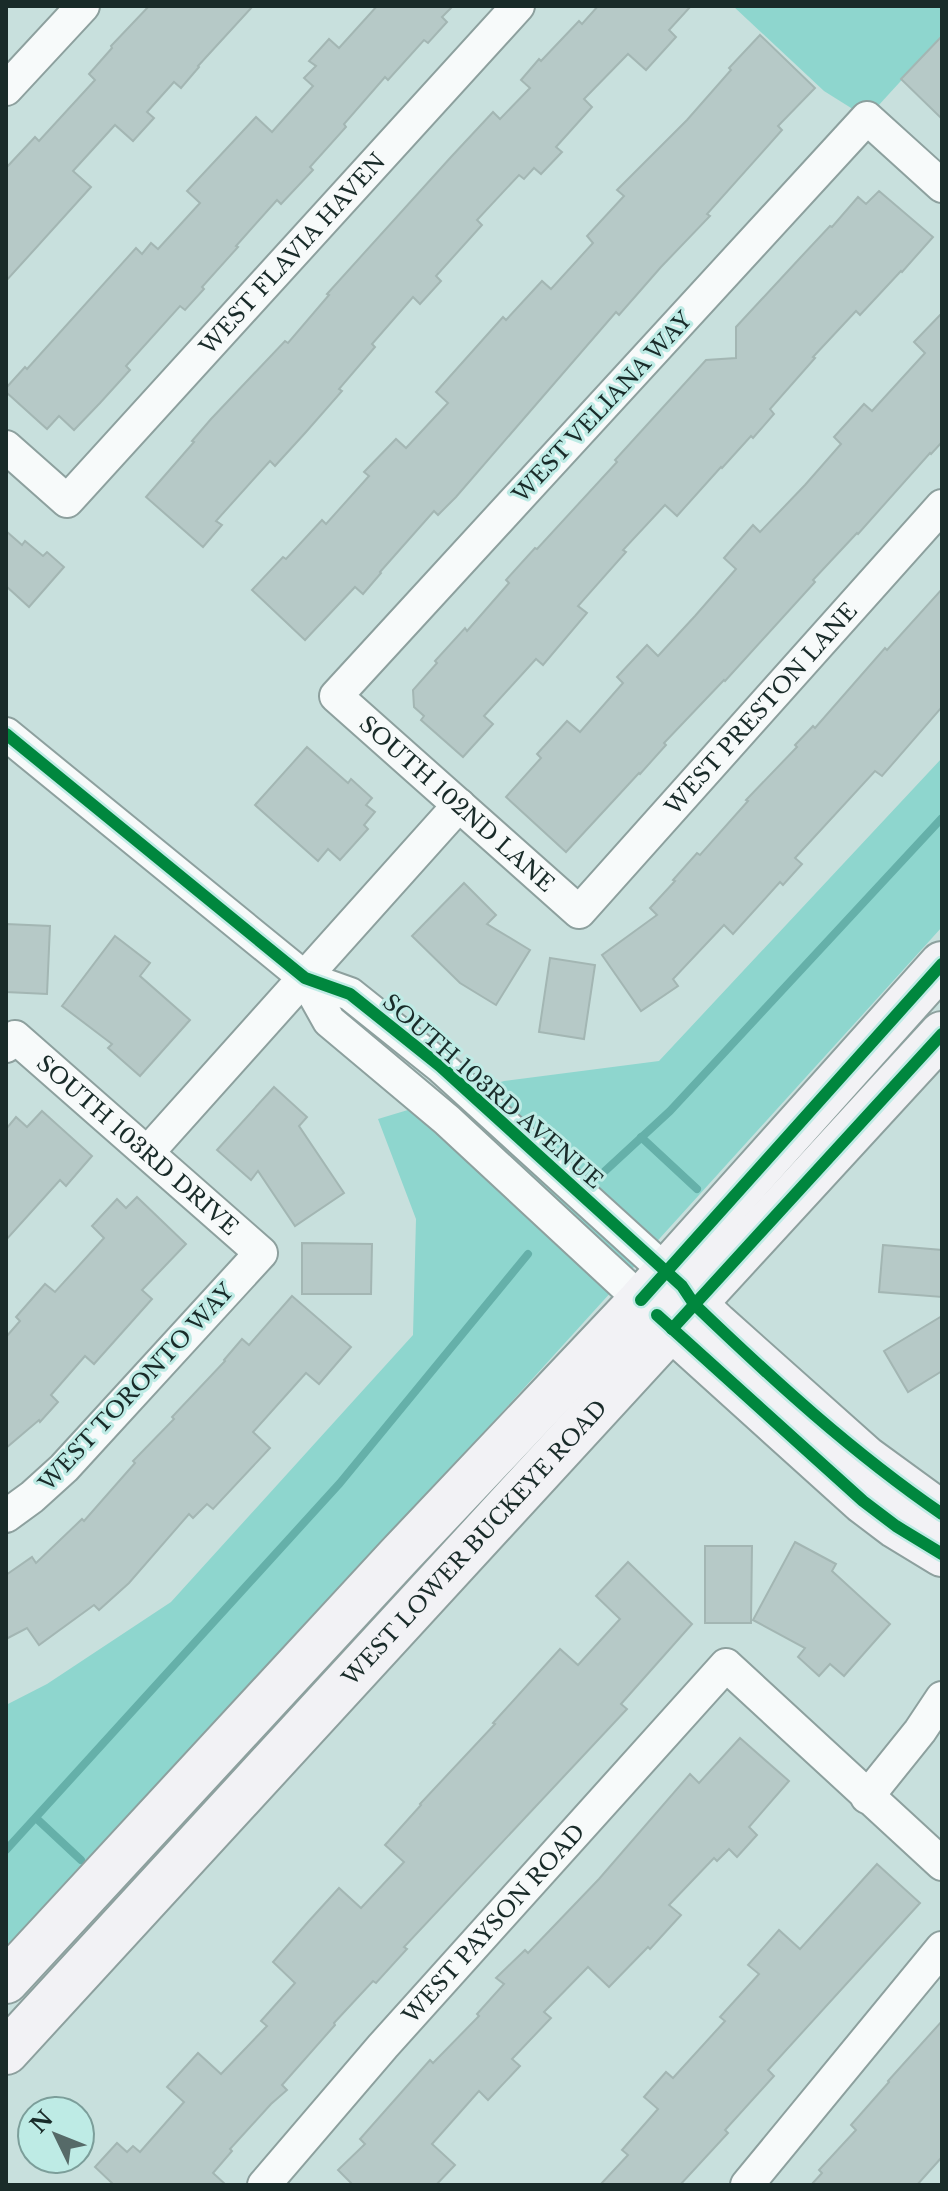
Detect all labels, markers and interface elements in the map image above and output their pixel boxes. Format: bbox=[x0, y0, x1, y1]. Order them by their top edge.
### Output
street label: WEST FLAVIA HAVEN bbox=[193, 148, 391, 361]
street label: WEST VELIANA WAY bbox=[506, 306, 698, 509]
street label: WEST PRESTON LANE bbox=[659, 598, 863, 821]
street label: SOUTH 102ND LANE bbox=[354, 710, 560, 898]
street label: SOUTH 103RD AVENUE bbox=[377, 988, 608, 1194]
street label: SOUTH 103RD DRIVE bbox=[31, 1049, 244, 1241]
street label: WEST TORONTO WAY bbox=[33, 1278, 240, 1497]
street label: WEST LOWER BUCKEYE ROAD bbox=[336, 1395, 613, 1692]
street label: WEST PAYSON ROAD bbox=[396, 1818, 590, 2030]
north arrow bbox=[16, 2095, 96, 2175]
text: N bbox=[25, 2105, 59, 2138]

